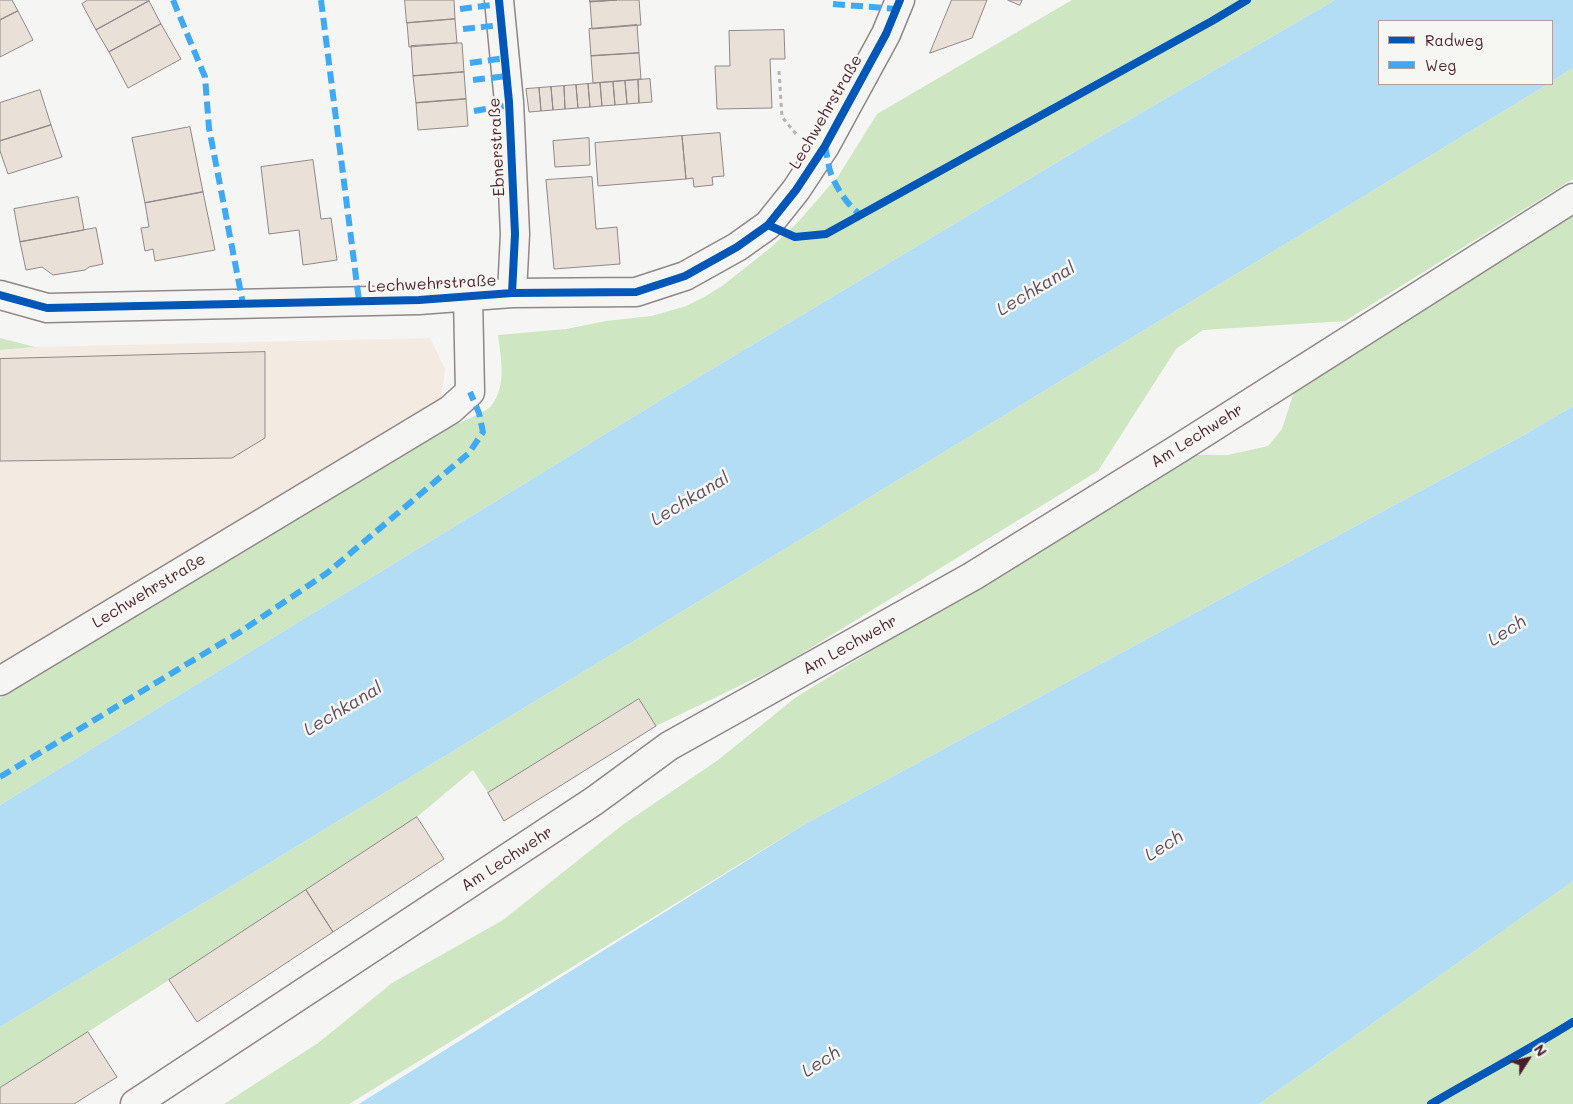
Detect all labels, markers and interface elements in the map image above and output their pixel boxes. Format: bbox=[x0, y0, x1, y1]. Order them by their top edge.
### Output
legend bbox=[1378, 20, 1553, 85]
text: Radweg bbox=[1425, 30, 1483, 50]
street label: Lechwehrstraße bbox=[785, 51, 867, 173]
text: Weg bbox=[1425, 55, 1456, 75]
street label: Ebnerstraße bbox=[485, 97, 509, 197]
water label: Lechkanal bbox=[993, 257, 1079, 321]
street label: Lechwehrstraße bbox=[367, 271, 497, 297]
street label: Am Lechwehr bbox=[1147, 400, 1247, 472]
water label: Lechkanal bbox=[647, 467, 733, 531]
street label: Lechwehrstraße bbox=[89, 550, 209, 632]
street label: Am Lechwehr bbox=[799, 611, 901, 679]
water label: Lech bbox=[1484, 611, 1530, 651]
water label: Lechkanal bbox=[300, 677, 386, 741]
street label: Am Lechwehr bbox=[458, 822, 556, 896]
water label: Lech bbox=[1141, 826, 1187, 866]
north arrow bbox=[1503, 1034, 1553, 1084]
text: N bbox=[1530, 1040, 1552, 1060]
water label: Lech bbox=[798, 1042, 844, 1082]

